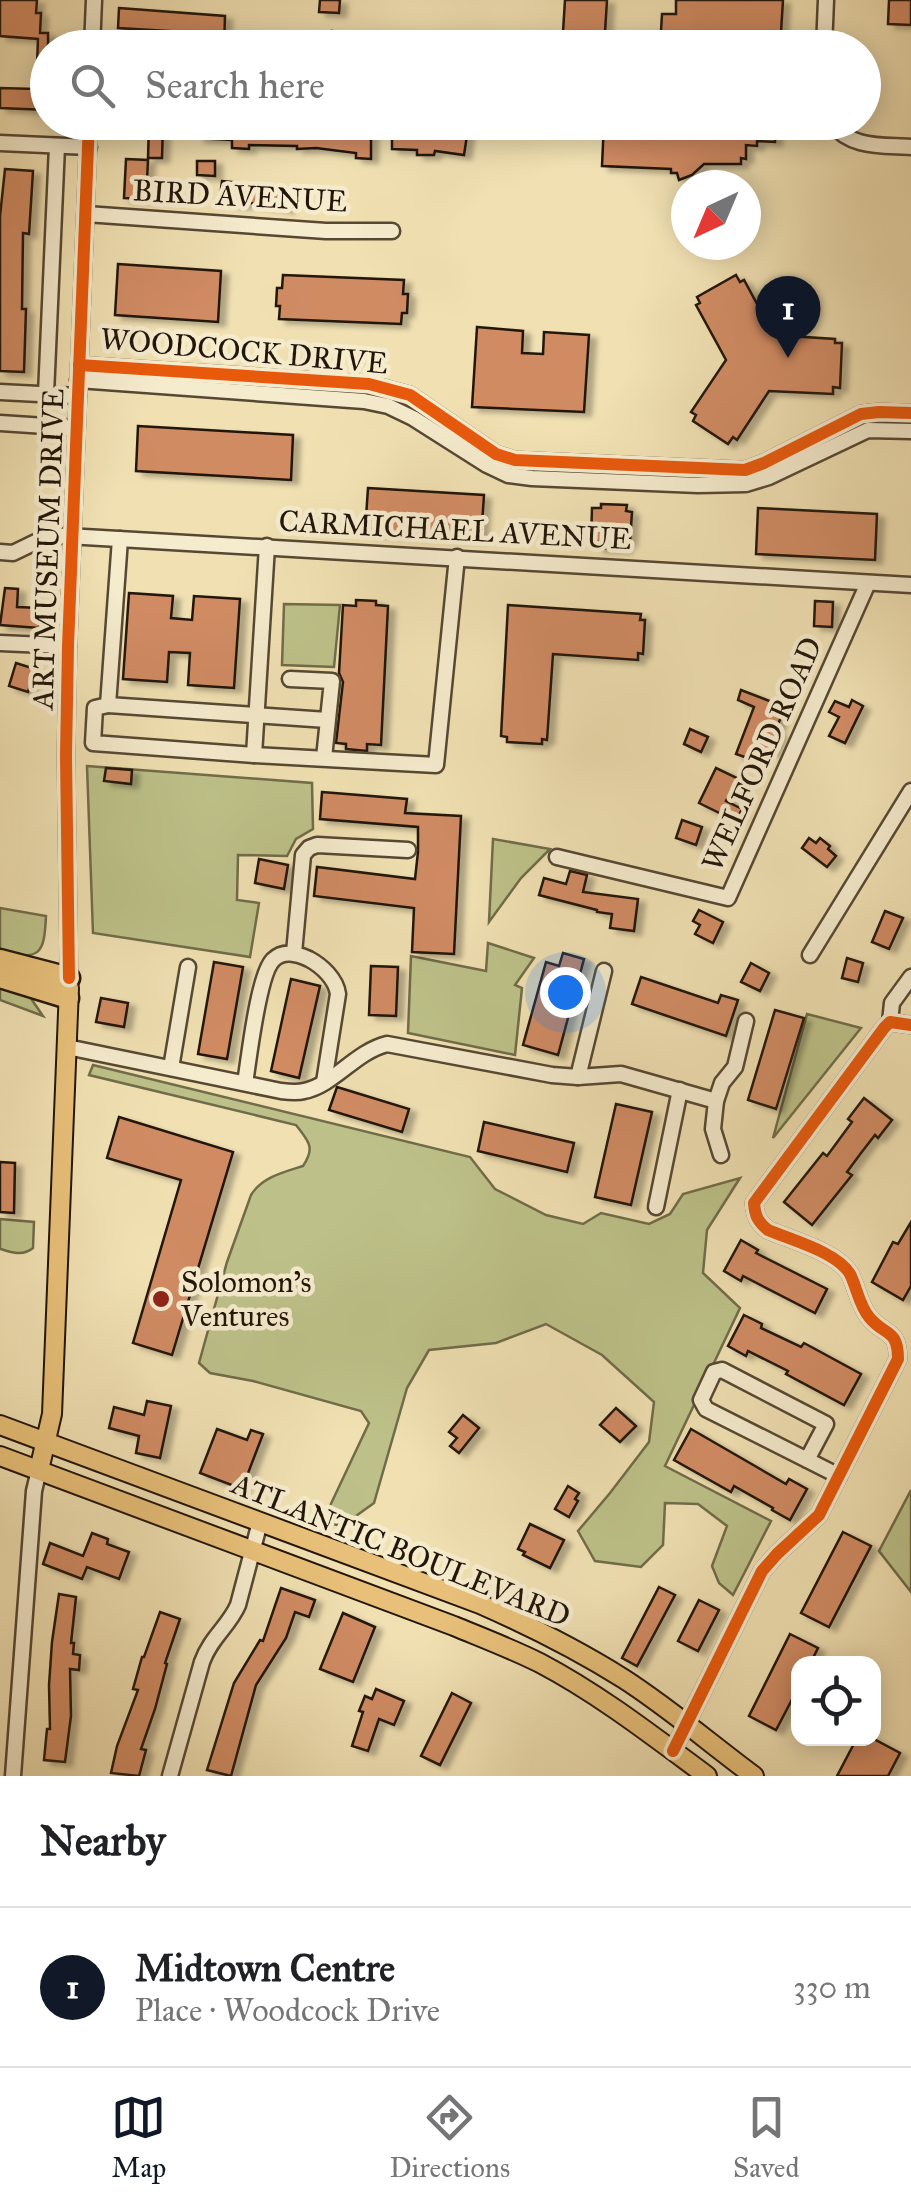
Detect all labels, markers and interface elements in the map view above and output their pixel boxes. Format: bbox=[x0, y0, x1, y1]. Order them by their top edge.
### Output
search box bbox=[30, 30, 881, 140]
icon: search bbox=[65, 58, 120, 113]
text: Search here bbox=[145, 62, 325, 108]
north arrow bbox=[671, 170, 761, 260]
street label: BIRD AVENUE bbox=[132, 172, 348, 220]
pin: 1 bbox=[756, 276, 820, 358]
street label: WOODCOCK DRIVE bbox=[99, 320, 389, 382]
street label: ART MUSEUM DRIVE bbox=[24, 388, 72, 712]
street label: CARMICHAEL AVENUE bbox=[278, 503, 632, 557]
street label: WELFORD ROAD bbox=[694, 631, 830, 877]
your location bbox=[540, 967, 591, 1018]
place label: Solomon's Ventures bbox=[180, 1264, 312, 1334]
marker: Solomon's Ventures bbox=[150, 1288, 172, 1310]
street label: ATLANTIC BOULEVARD bbox=[225, 1465, 576, 1634]
map controls bbox=[791, 1656, 881, 1746]
button: locate bbox=[791, 1656, 881, 1746]
text: Nearby bbox=[40, 1815, 165, 1867]
text: Midtown Centre bbox=[135, 1945, 395, 1991]
text: 1 bbox=[66, 1968, 79, 2007]
text: 330 m bbox=[793, 1968, 871, 2007]
text: Place · Woodcock Drive bbox=[135, 1991, 440, 2030]
tab: Map bbox=[111, 2090, 166, 2185]
tab: Directions bbox=[389, 2090, 510, 2185]
tab: Saved bbox=[733, 2090, 800, 2185]

